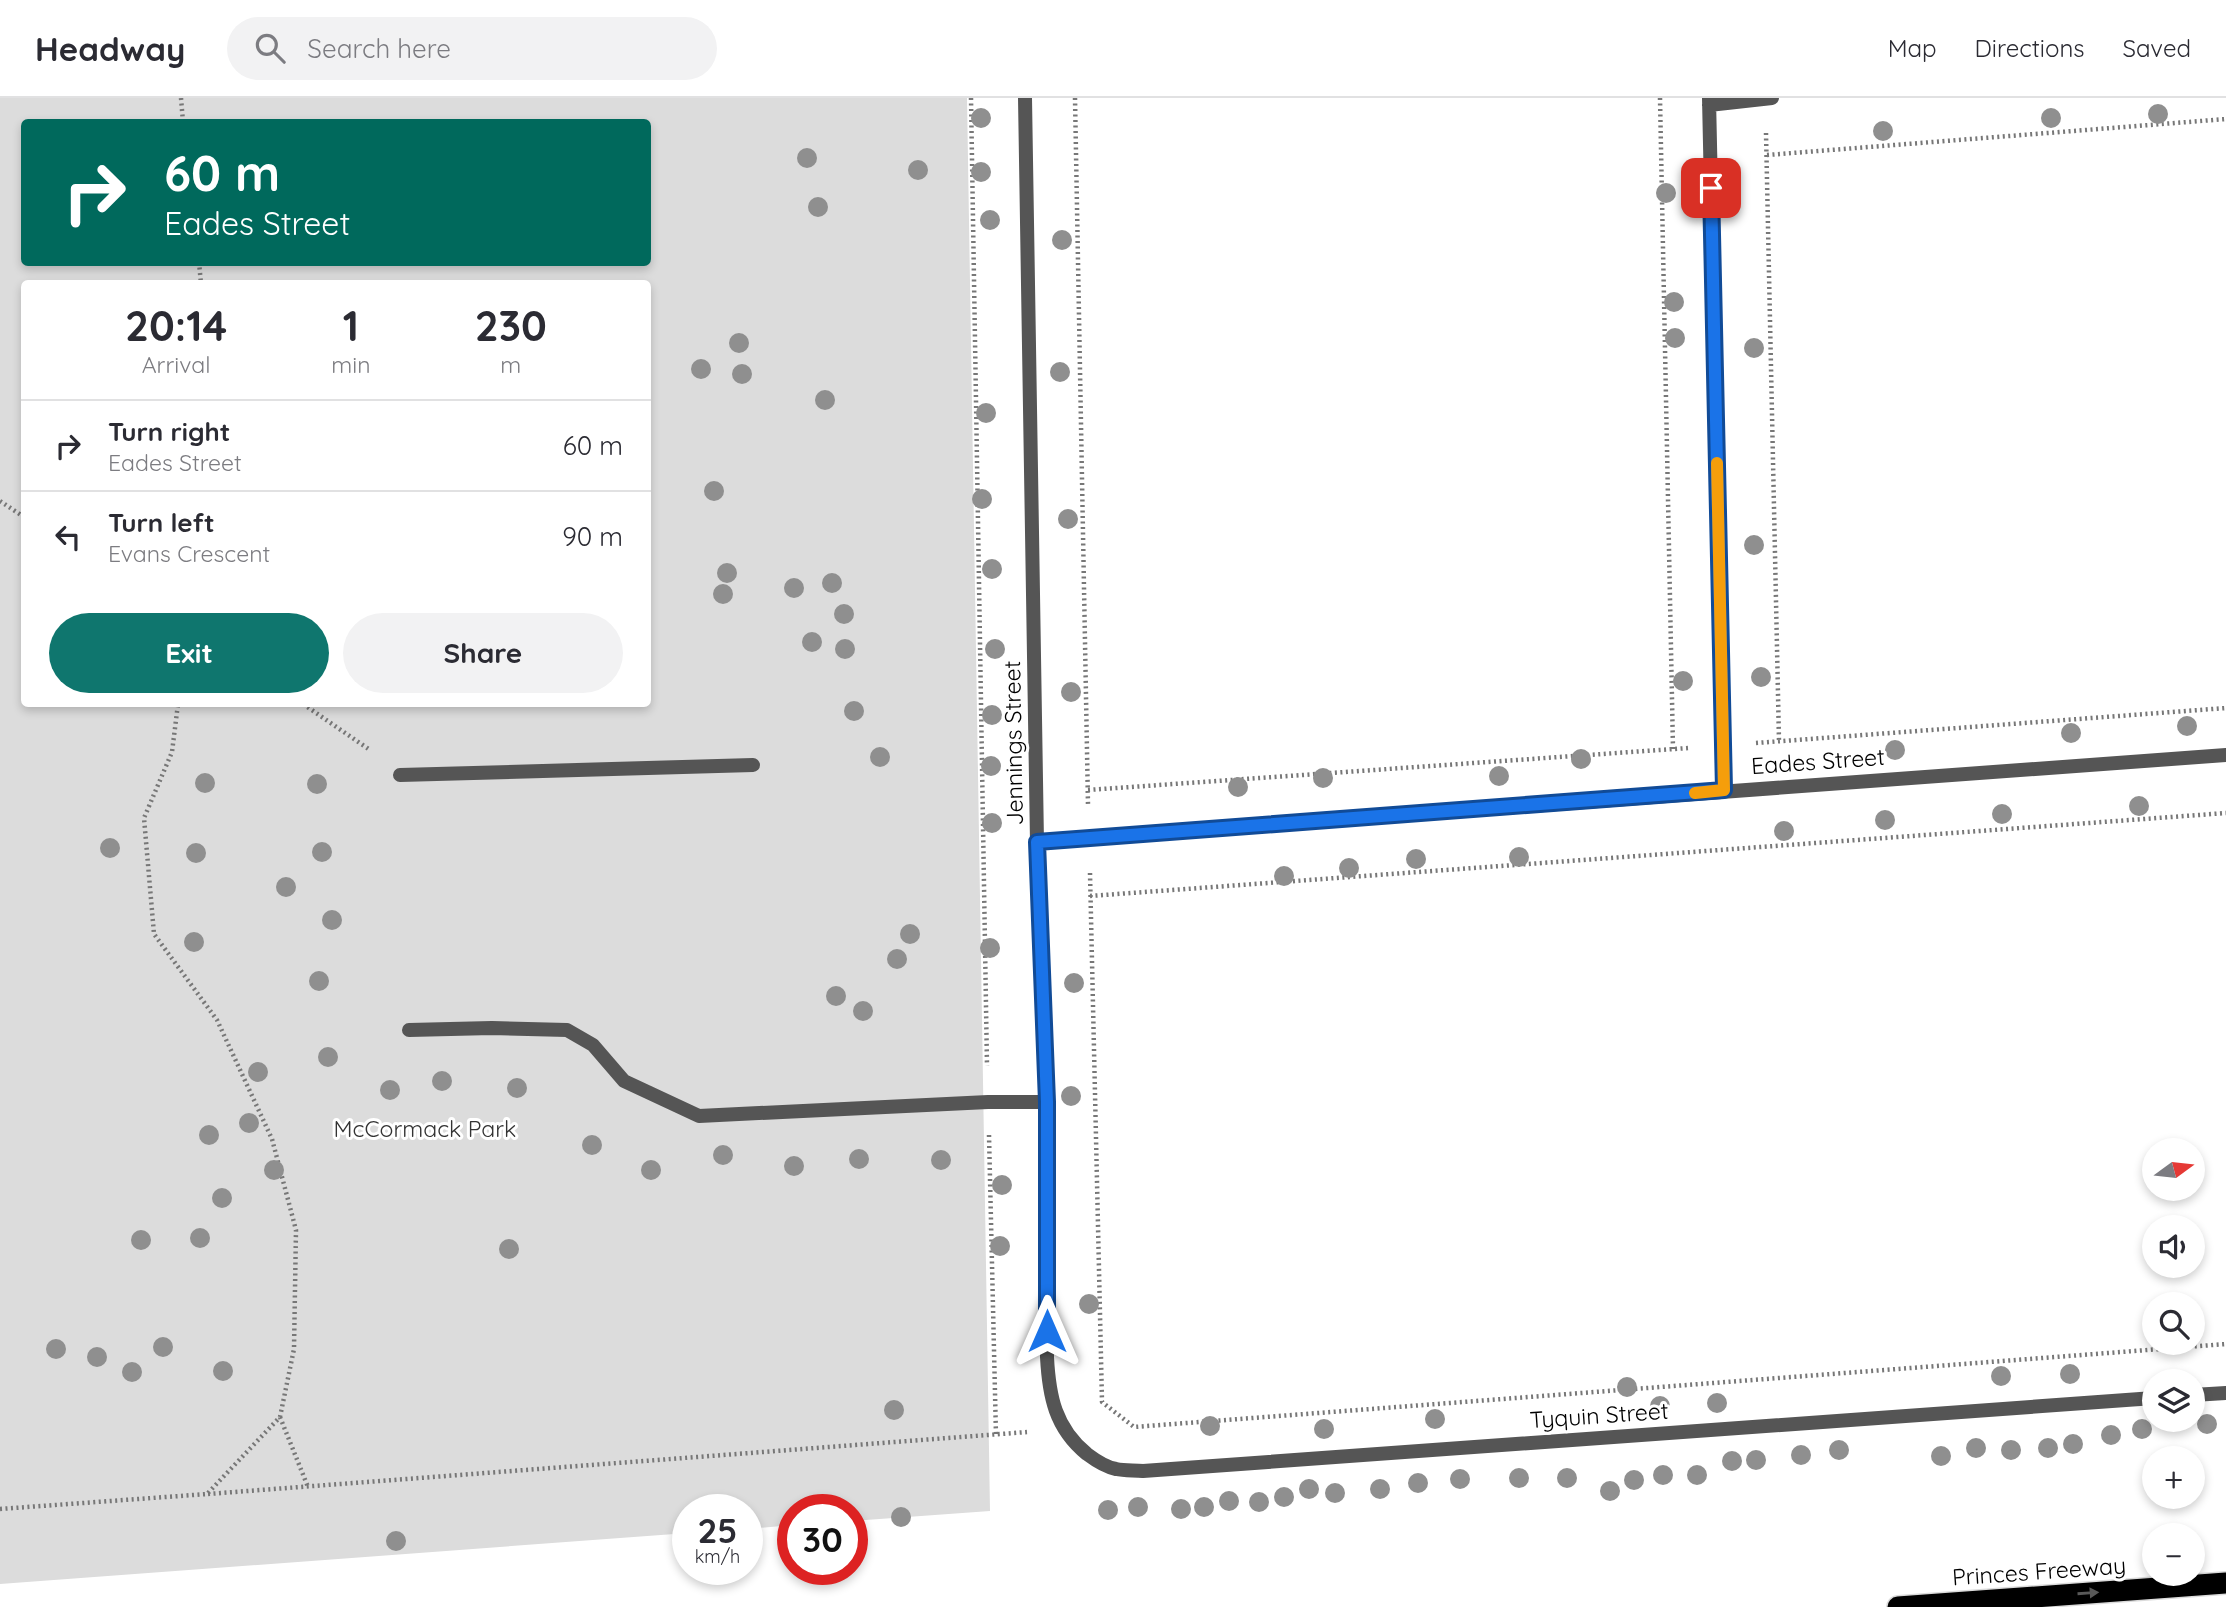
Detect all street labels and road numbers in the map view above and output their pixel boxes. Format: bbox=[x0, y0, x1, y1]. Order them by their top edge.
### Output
street label: Jennings Street bbox=[997, 660, 1029, 826]
street label: Eades Street bbox=[1750, 742, 1886, 780]
street label: Tyquin Street bbox=[1529, 1396, 1670, 1434]
street label: Princes Freeway bbox=[1951, 1550, 2127, 1592]

